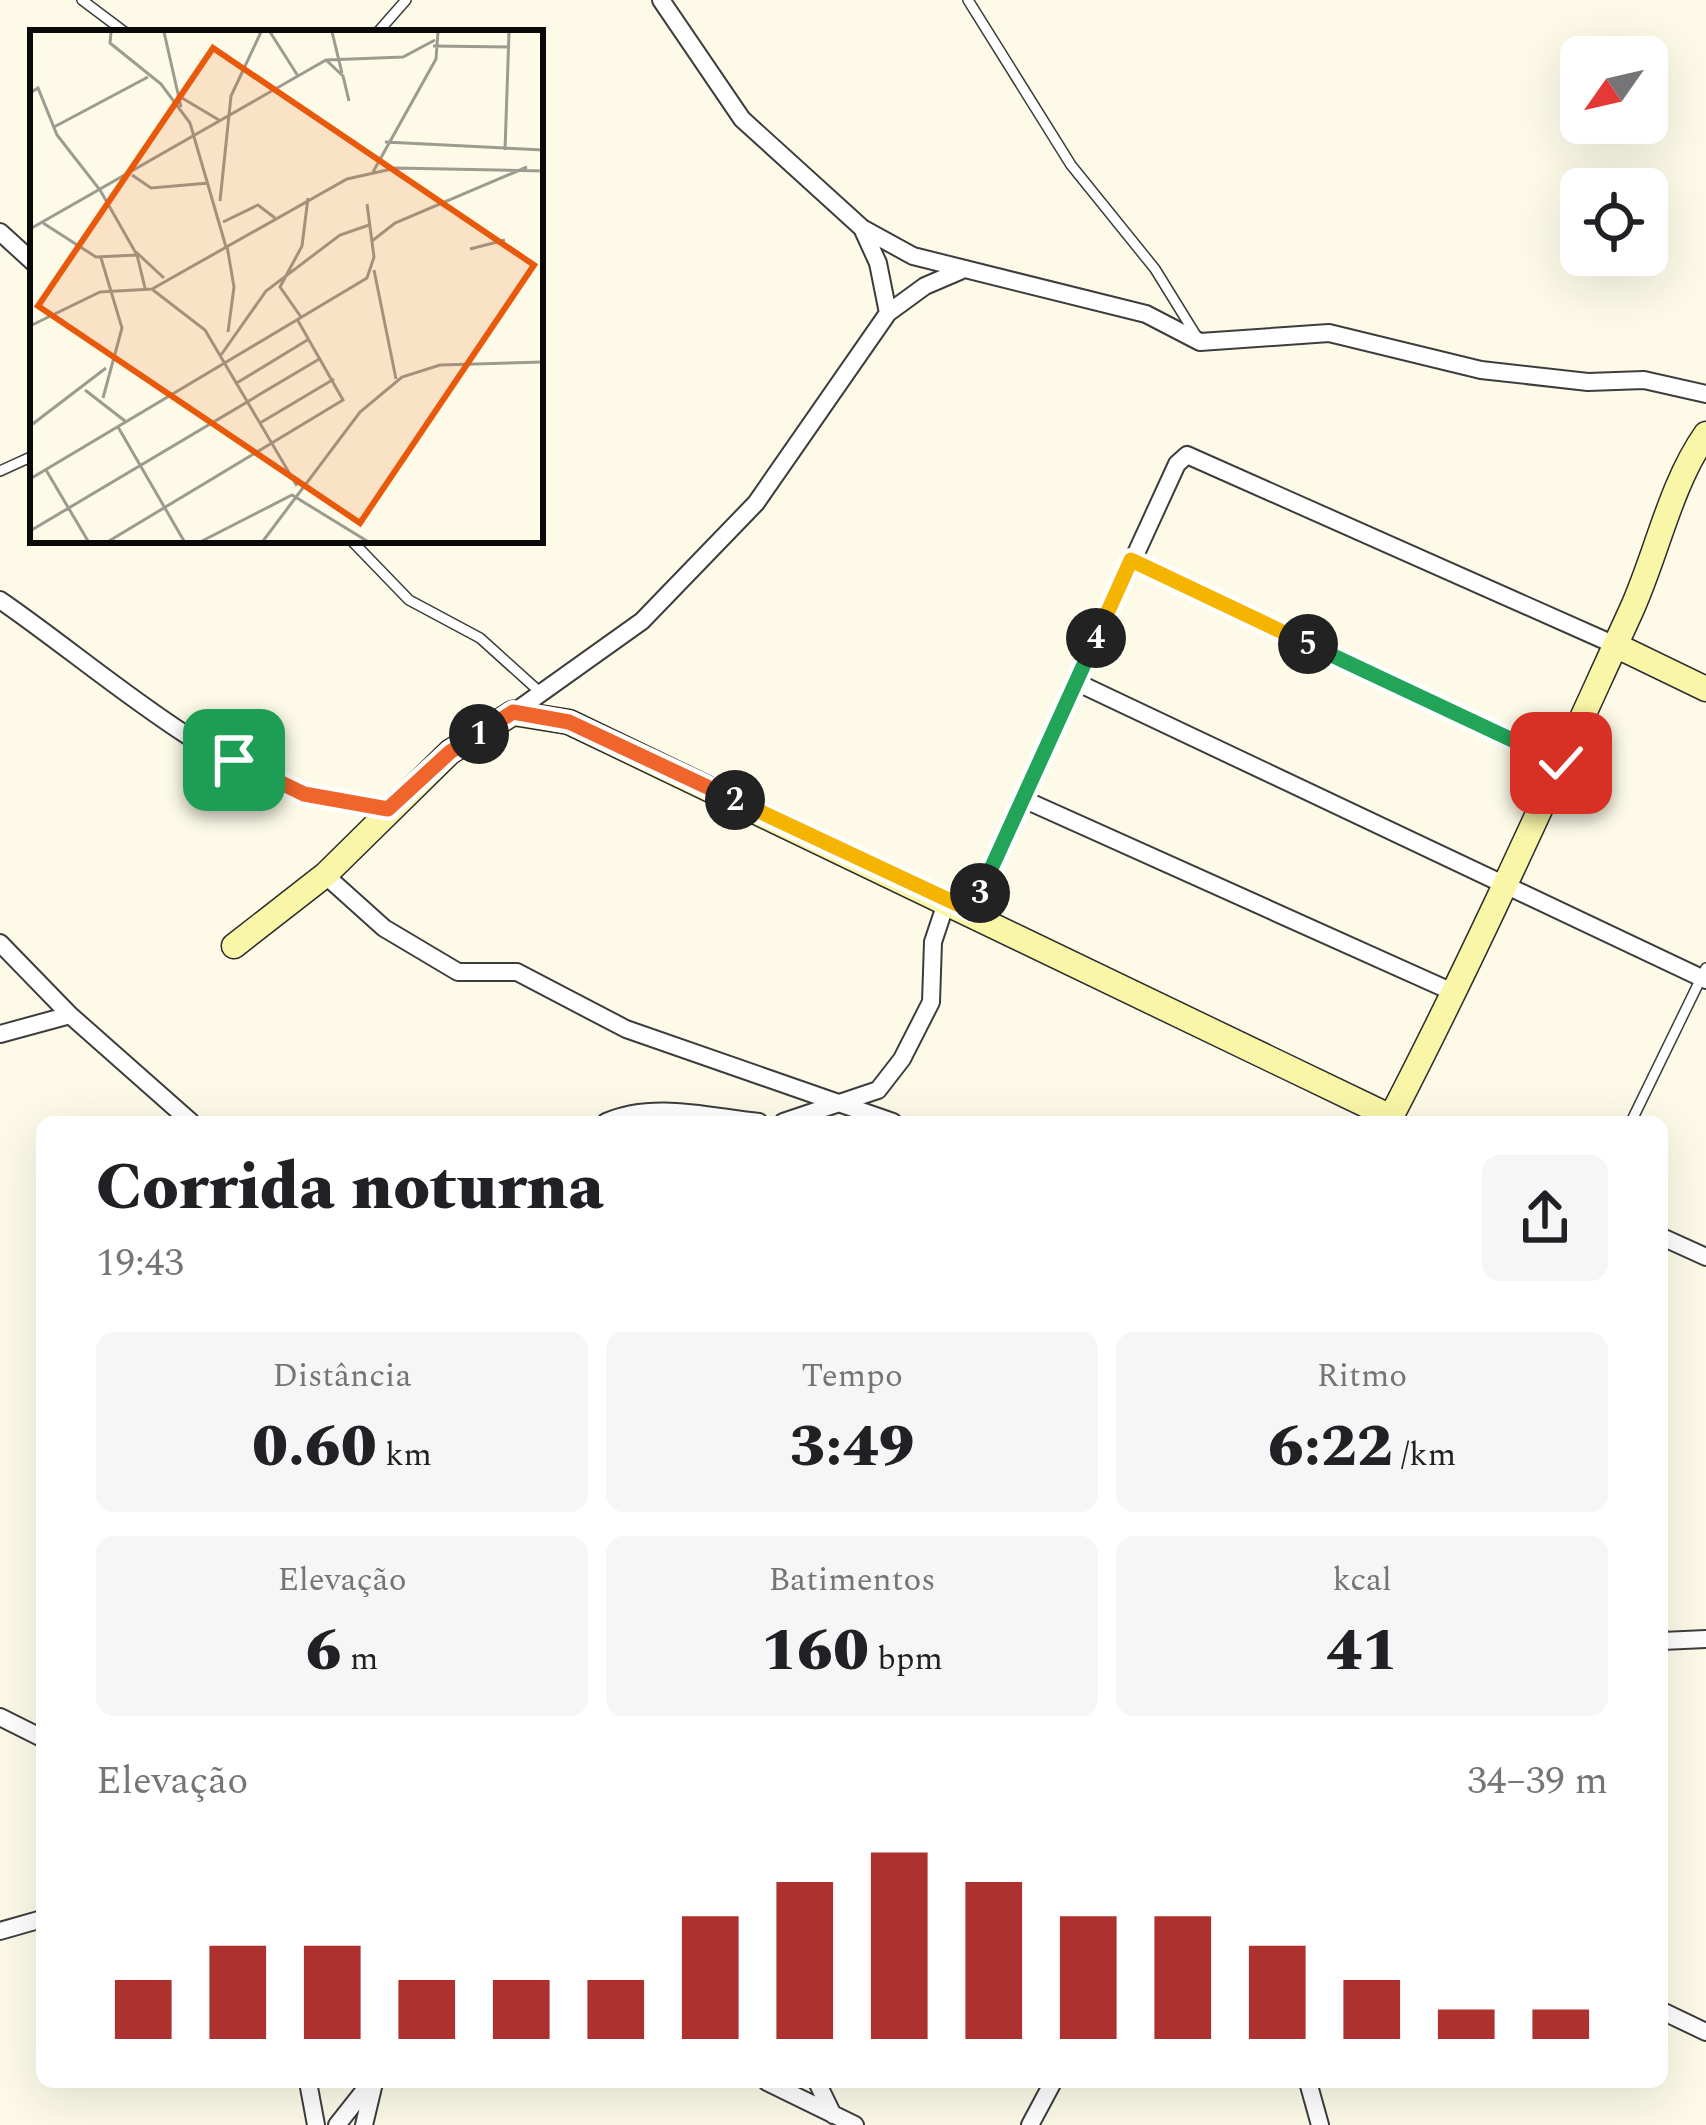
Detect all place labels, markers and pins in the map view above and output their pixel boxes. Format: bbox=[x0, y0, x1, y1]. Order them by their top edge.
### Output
pin: 4 bbox=[1066, 608, 1126, 668]
pin: 5 bbox=[1278, 614, 1338, 674]
pin: 1 bbox=[449, 704, 509, 764]
pin bbox=[183, 709, 285, 811]
pin bbox=[1510, 712, 1612, 814]
pin: 2 bbox=[705, 770, 765, 830]
pin: 3 bbox=[950, 863, 1010, 923]

